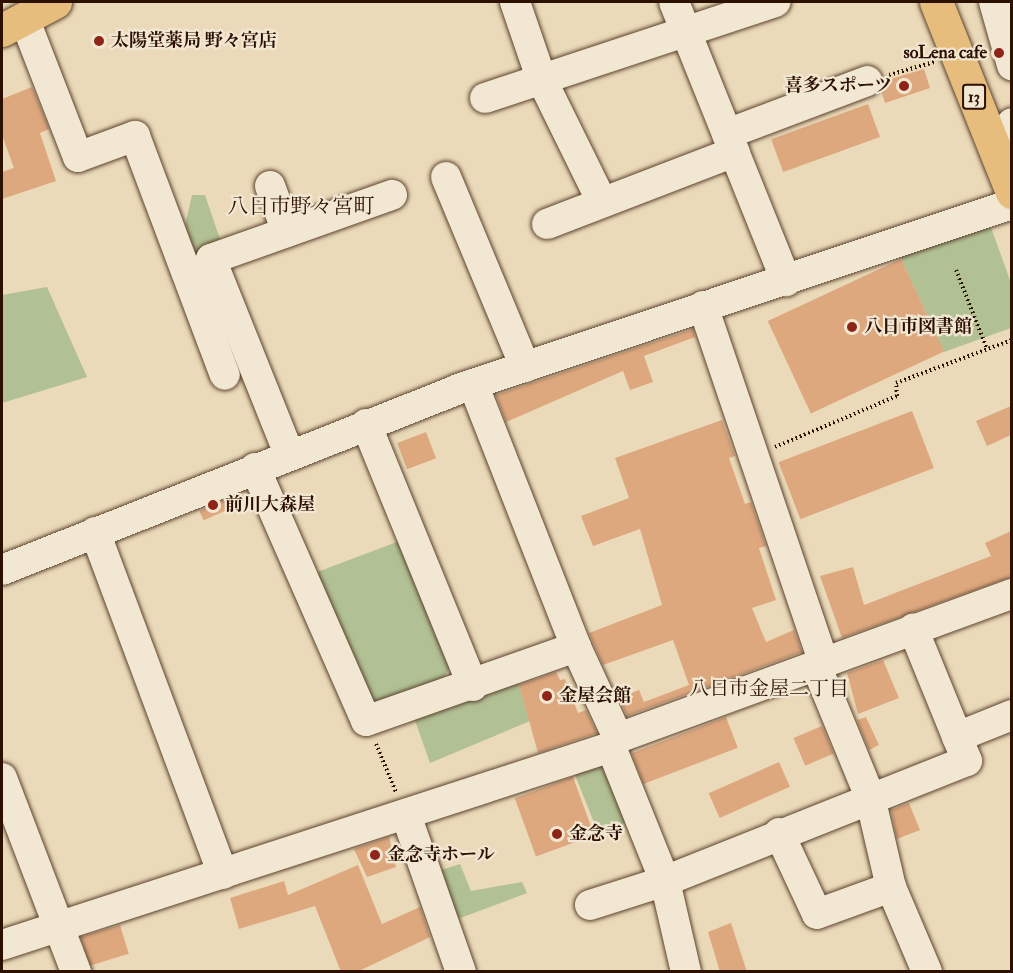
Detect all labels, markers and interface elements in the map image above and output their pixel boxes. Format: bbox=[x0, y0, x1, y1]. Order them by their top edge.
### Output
place label: 太陽堂薬局 野々宮店 bbox=[111, 30, 277, 52]
marker: 太陽堂薬局 野々宮店 bbox=[92, 34, 106, 48]
place label: soLena cafe bbox=[904, 42, 987, 64]
marker: soLena cafe bbox=[992, 46, 1006, 60]
place label: 喜多スポーツ bbox=[784, 75, 892, 97]
marker: 喜多スポーツ bbox=[897, 79, 911, 93]
road number: 13 bbox=[962, 84, 986, 110]
district label: 八日市野々宮町 bbox=[228, 194, 374, 220]
place label: 八日市図書館 bbox=[864, 316, 972, 338]
marker: 八日市図書館 bbox=[845, 320, 859, 334]
place label: 前川大森屋 bbox=[225, 494, 315, 516]
marker: 前川大森屋 bbox=[206, 498, 220, 512]
district label: 八日市金屋二丁目 bbox=[689, 676, 849, 700]
place label: 金屋会館 bbox=[559, 685, 631, 707]
marker: 金屋会館 bbox=[540, 689, 554, 703]
place label: 金念寺 bbox=[569, 823, 623, 845]
marker: 金念寺 bbox=[550, 827, 564, 841]
place label: 金念寺ホール bbox=[387, 844, 495, 866]
marker: 金念寺ホール bbox=[368, 848, 382, 862]

